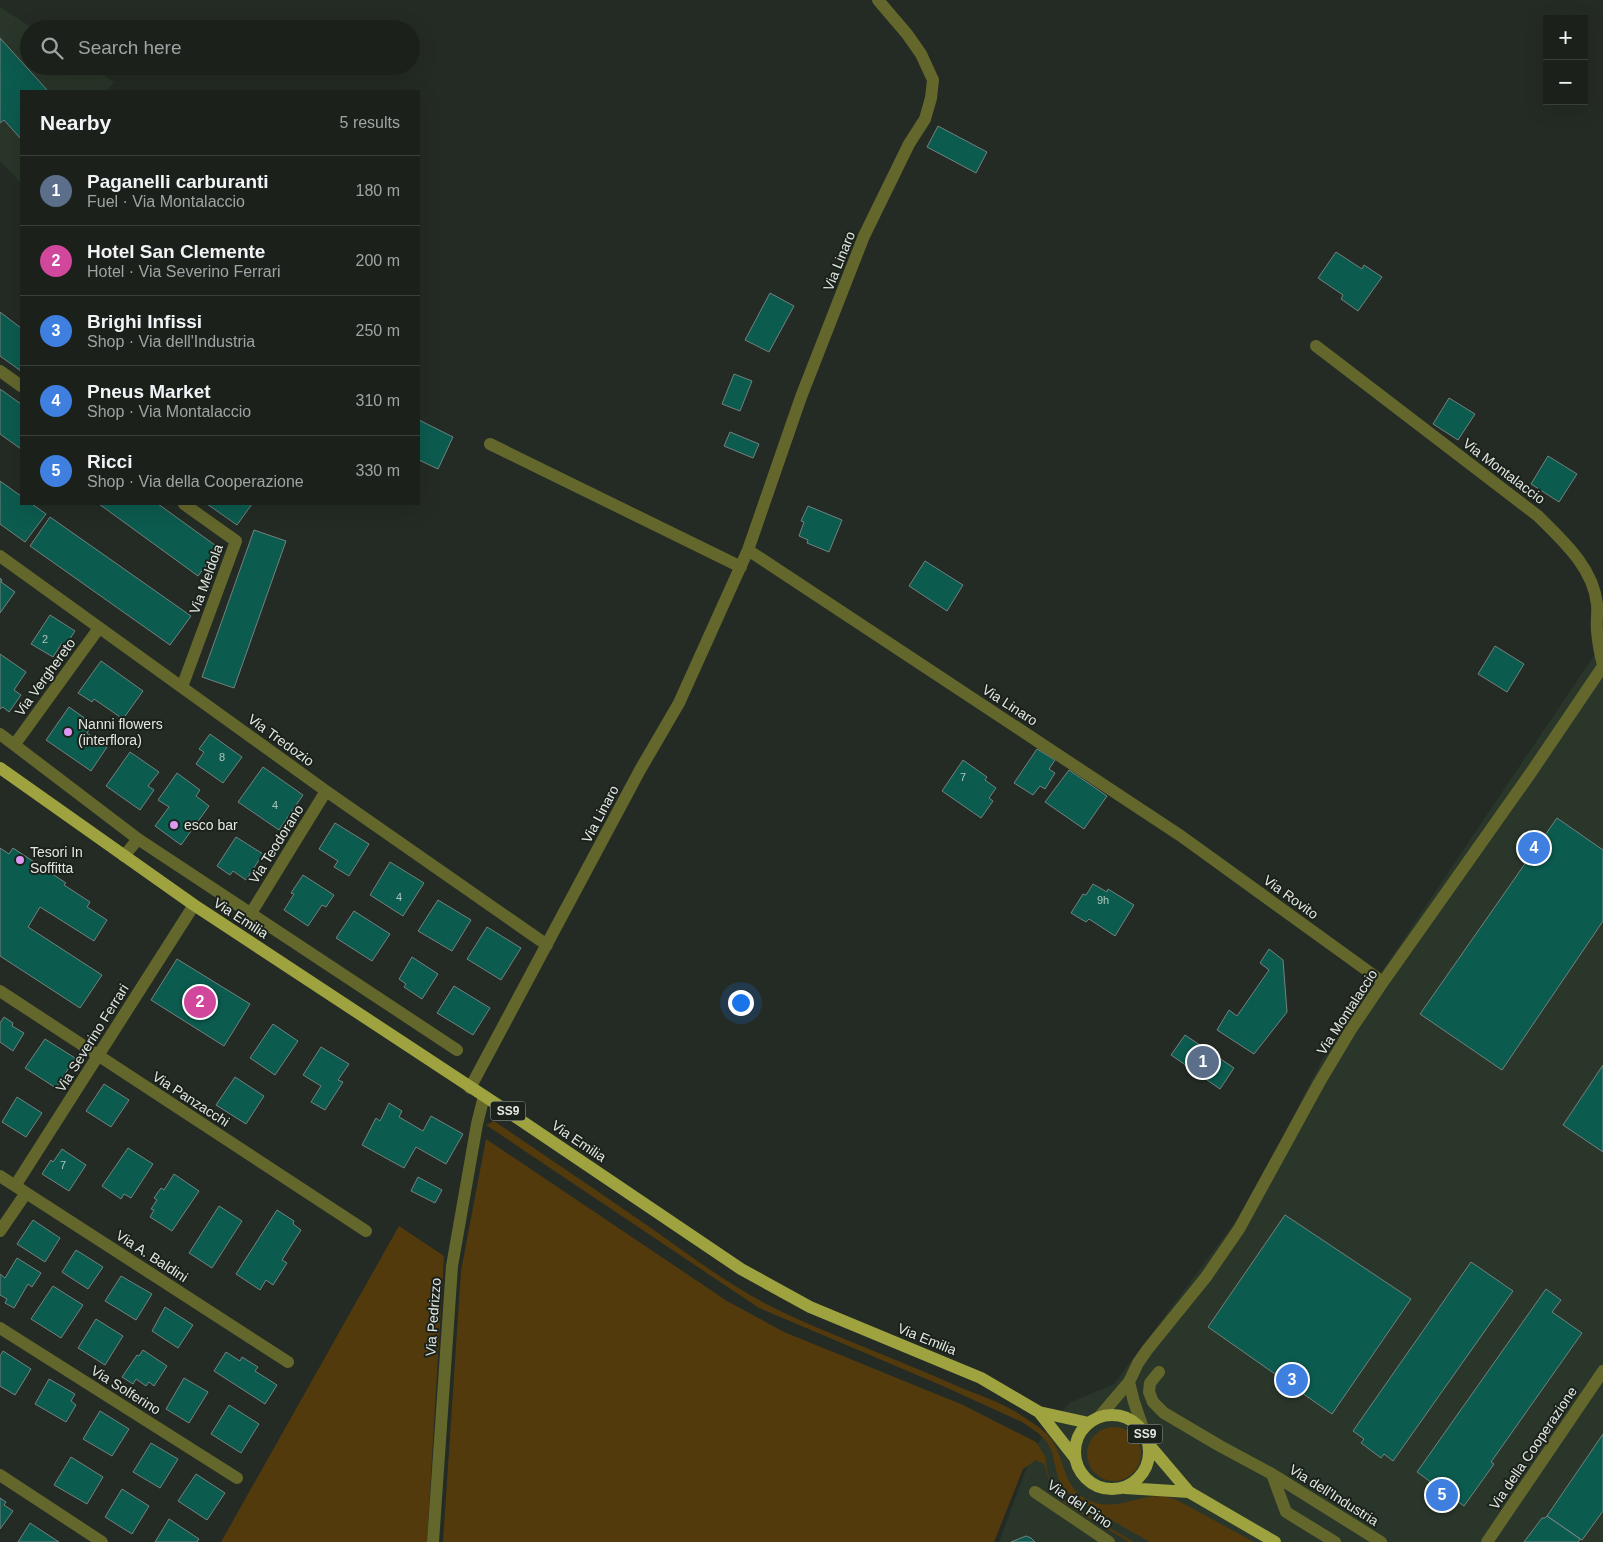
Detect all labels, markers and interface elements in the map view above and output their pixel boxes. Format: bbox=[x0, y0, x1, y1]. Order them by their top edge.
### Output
map controls bbox=[1543, 15, 1588, 105]
button: + bbox=[1543, 15, 1588, 60]
search box bbox=[20, 20, 420, 75]
icon: search bbox=[38, 34, 66, 62]
text: Search here bbox=[78, 37, 182, 58]
button: − bbox=[1543, 60, 1588, 105]
text: Nearby bbox=[40, 111, 111, 134]
text: 5 results bbox=[340, 114, 400, 131]
text: Paganelli carburanti bbox=[87, 171, 269, 192]
text: 1 bbox=[52, 182, 60, 199]
text: 180 m bbox=[356, 182, 400, 199]
text: Fuel · Via Montalaccio bbox=[87, 193, 245, 210]
street label: Via Linaro bbox=[820, 229, 858, 293]
text: Hotel San Clemente bbox=[87, 241, 265, 262]
text: 2 bbox=[52, 252, 60, 269]
text: 200 m bbox=[356, 252, 400, 269]
text: Hotel · Via Severino Ferrari bbox=[87, 263, 281, 280]
text: Brighi Infissi bbox=[87, 311, 202, 332]
text: 3 bbox=[52, 322, 60, 339]
text: 250 m bbox=[356, 322, 400, 339]
text: Shop · Via dell'Industria bbox=[87, 333, 255, 350]
text: Pneus Market bbox=[87, 381, 211, 402]
text: 4 bbox=[52, 392, 60, 409]
text: 310 m bbox=[356, 392, 400, 409]
text: Shop · Via Montalaccio bbox=[87, 403, 251, 420]
street label: Via Montalaccio bbox=[1460, 435, 1548, 507]
text: Ricci bbox=[87, 451, 132, 472]
text: 5 bbox=[52, 462, 60, 479]
text: 330 m bbox=[356, 462, 400, 479]
text: Shop · Via della Cooperazione bbox=[87, 473, 304, 490]
street label: Via Meldola bbox=[186, 542, 226, 616]
house number: 2 bbox=[42, 633, 48, 645]
street label: Via Verghereto bbox=[11, 635, 79, 719]
street label: Via Linaro bbox=[979, 681, 1041, 729]
street label: Via Tredozio bbox=[245, 711, 317, 769]
place label: Nanni flowers (interflora) bbox=[78, 716, 163, 748]
marker: Nanni flowers (interflora) bbox=[62, 726, 74, 738]
house number: 8 bbox=[219, 751, 225, 763]
house number: 7 bbox=[960, 771, 966, 783]
street label: Via Linaro bbox=[578, 782, 622, 845]
house number: 4 bbox=[272, 799, 278, 811]
street label: Via Teodorano bbox=[245, 802, 307, 886]
place label: esco bar bbox=[184, 817, 238, 833]
marker: esco bar bbox=[168, 819, 180, 831]
pin: 4 bbox=[1518, 829, 1550, 867]
place label: Tesori In Soffitta bbox=[30, 844, 83, 876]
marker: Tesori In Soffitta bbox=[14, 854, 26, 866]
street label: Via Rovito bbox=[1261, 872, 1322, 922]
house number: 4 bbox=[396, 891, 402, 903]
street label: Via Emilia bbox=[211, 894, 272, 942]
house number: 9h bbox=[1097, 894, 1109, 906]
street label: Via Montalaccio bbox=[1313, 966, 1381, 1058]
street label: Via Severino Ferrari bbox=[52, 981, 132, 1095]
pin: 2 bbox=[184, 983, 216, 1021]
your location bbox=[728, 990, 754, 1016]
pin: 1 bbox=[1187, 1043, 1219, 1081]
street label: Via Panzacchi bbox=[150, 1068, 232, 1130]
road number: SS9 bbox=[490, 1102, 526, 1120]
street label: Via Emilia bbox=[549, 1117, 609, 1165]
house number: 7 bbox=[60, 1159, 66, 1171]
street label: Via A. Baldini bbox=[113, 1227, 191, 1285]
street label: Via Pedrizzo bbox=[422, 1277, 444, 1357]
street label: Via Emilia bbox=[895, 1320, 959, 1358]
pin: 3 bbox=[1276, 1361, 1308, 1399]
street label: Via Solferino bbox=[88, 1362, 164, 1418]
street label: Via della Cooperazione bbox=[1486, 1383, 1580, 1512]
road number: SS9 bbox=[1128, 1425, 1162, 1444]
street label: Via dell'Industria bbox=[1286, 1461, 1382, 1529]
pin: 5 bbox=[1426, 1476, 1458, 1514]
street label: Via del Pino bbox=[1045, 1477, 1116, 1532]

